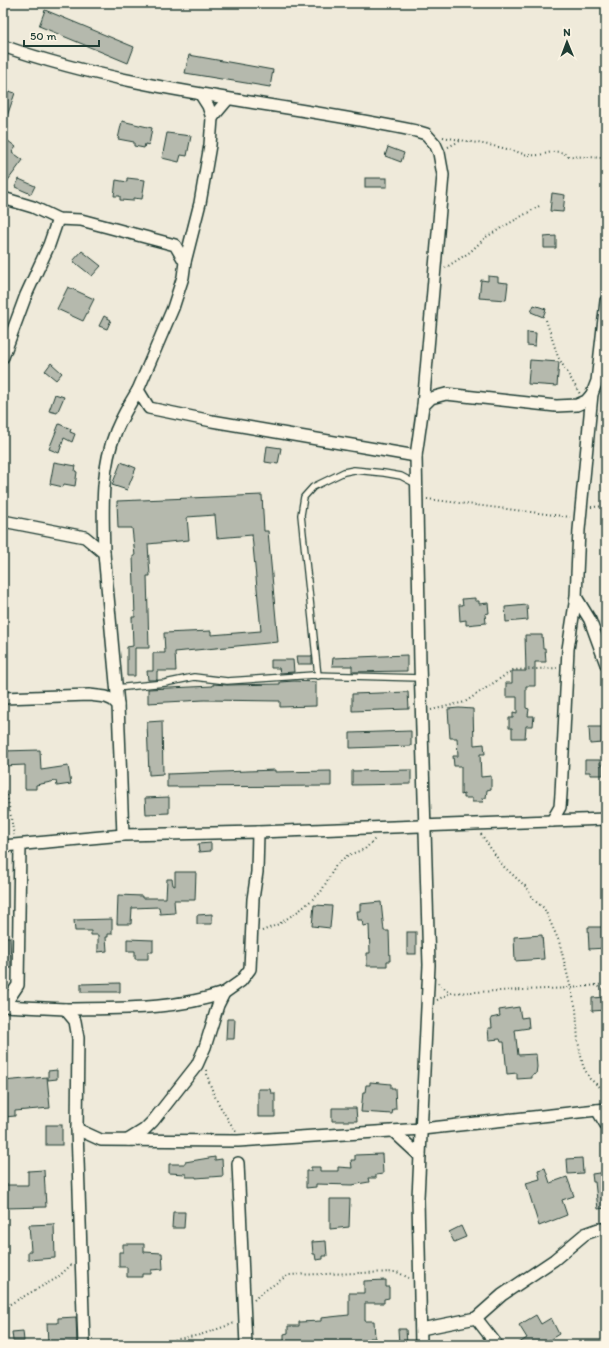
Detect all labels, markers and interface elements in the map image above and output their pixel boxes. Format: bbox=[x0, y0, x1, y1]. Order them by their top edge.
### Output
scale bar bbox=[24, 22, 99, 48]
north arrow bbox=[547, 22, 587, 62]
text: N bbox=[563, 26, 571, 39]
text: 50 m bbox=[30, 29, 56, 43]

